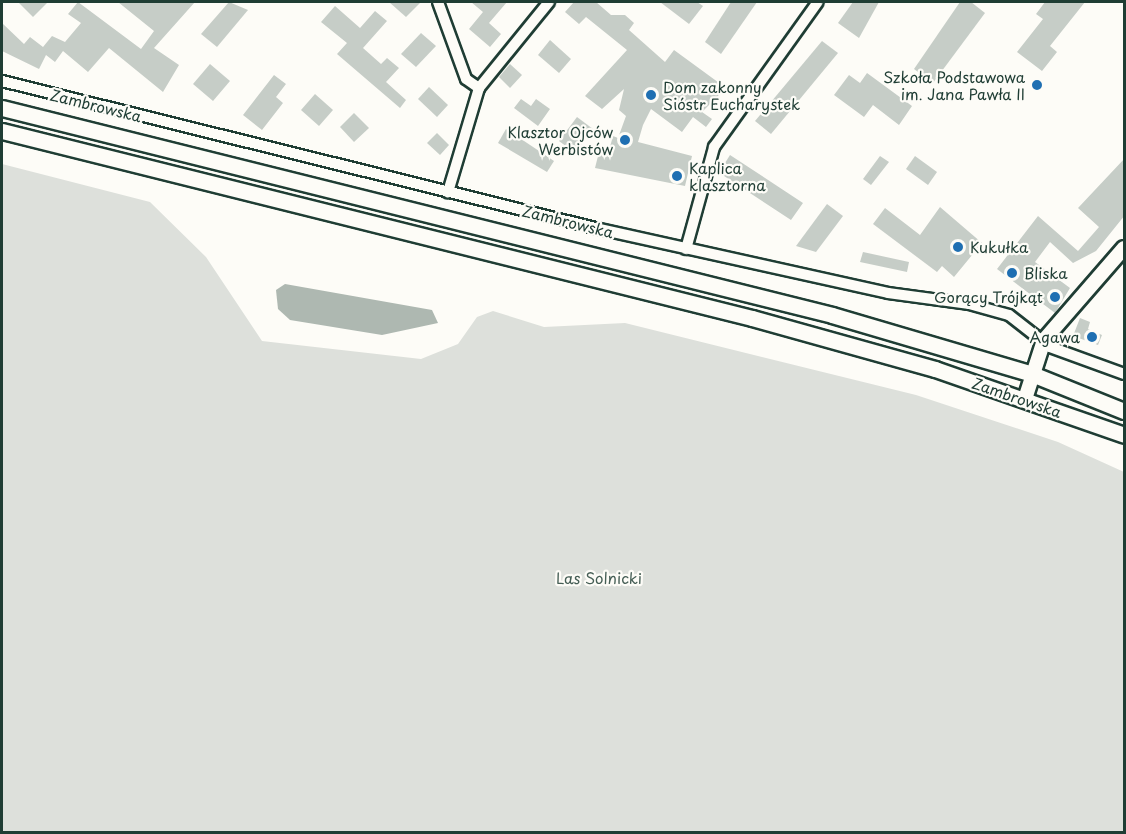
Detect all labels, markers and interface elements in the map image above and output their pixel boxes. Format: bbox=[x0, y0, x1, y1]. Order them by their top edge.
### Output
place label: Szkoła Podstawowa im. Jana Pawła II bbox=[884, 67, 1025, 102]
place label: Dom zakonny Sióstr Eucharystek bbox=[663, 77, 800, 112]
marker: Szkoła Podstawowa im. Jana Pawła II bbox=[1030, 78, 1044, 92]
street label: Zambrowska bbox=[48, 85, 144, 125]
marker: Dom zakonny Sióstr Eucharystek bbox=[644, 88, 658, 102]
place label: Klasztor Ojców Werbistów bbox=[507, 122, 613, 157]
marker: Klasztor Ojców Werbistów bbox=[618, 133, 632, 147]
place label: Kaplica klasztorna bbox=[689, 158, 766, 193]
marker: Kaplica klasztorna bbox=[670, 169, 684, 183]
street label: Zambrowska bbox=[520, 201, 616, 241]
place label: Kukułka bbox=[970, 238, 1028, 256]
marker: Kukułka bbox=[951, 240, 965, 254]
place label: Bliska bbox=[1024, 264, 1067, 282]
marker: Bliska bbox=[1005, 266, 1019, 280]
place label: Gorący Trójkąt bbox=[934, 288, 1043, 306]
marker: Gorący Trójkąt bbox=[1048, 290, 1062, 304]
place label: Agawa bbox=[1029, 328, 1080, 346]
marker: Agawa bbox=[1085, 330, 1099, 344]
street label: Zambrowska bbox=[970, 373, 1064, 421]
park label: Las Solnicki bbox=[556, 569, 642, 587]

